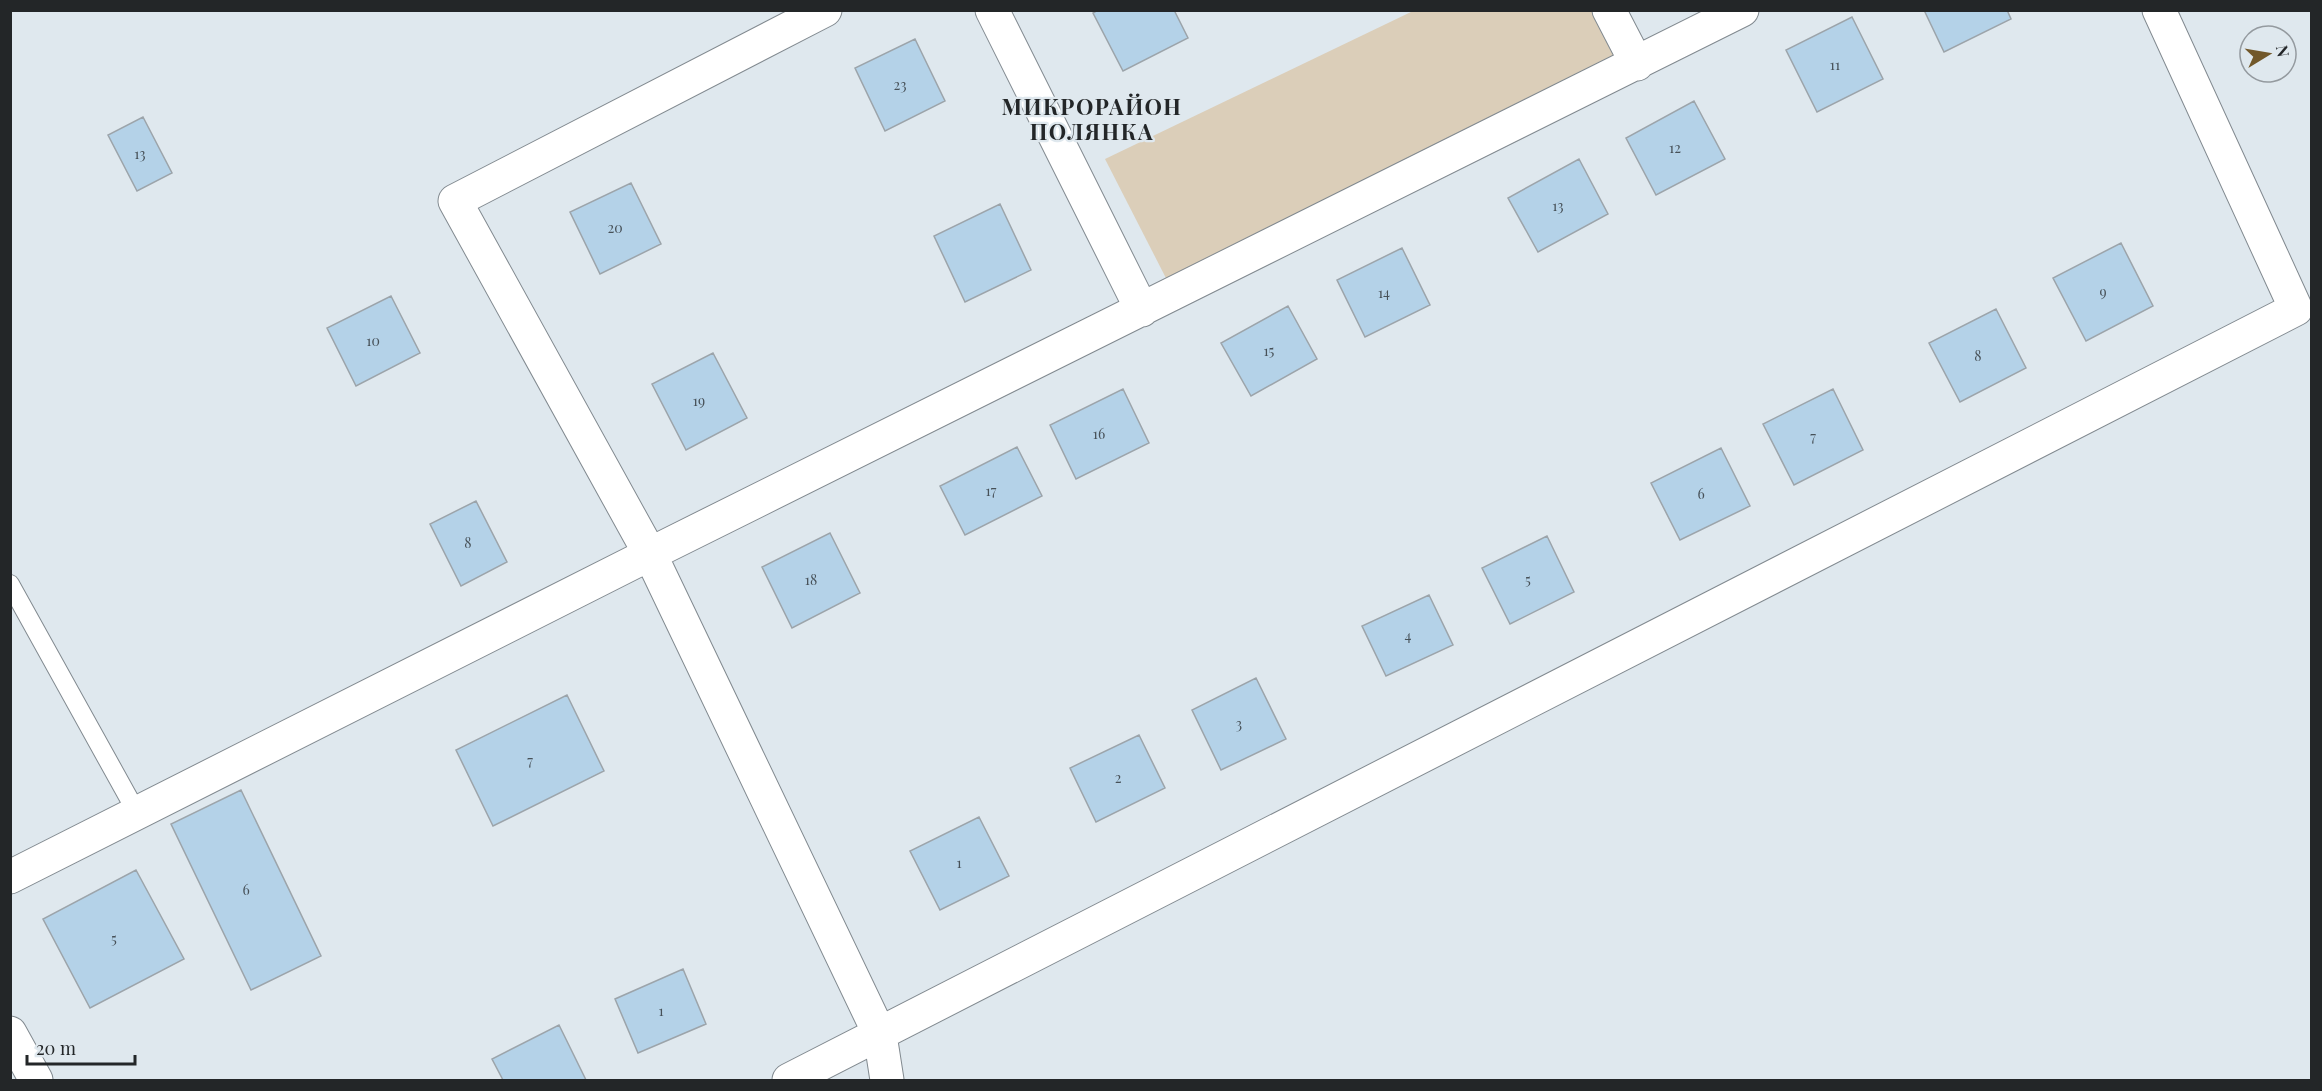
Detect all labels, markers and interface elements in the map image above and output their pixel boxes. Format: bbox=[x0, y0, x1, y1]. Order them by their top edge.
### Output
north arrow bbox=[2238, 24, 2298, 84]
text: N bbox=[2272, 43, 2295, 59]
house number: 11 bbox=[1830, 55, 1840, 74]
house number: 23 bbox=[893, 75, 907, 94]
district label: МИКРОРАЙОН ПОЛЯНКА bbox=[1002, 91, 1182, 146]
house number: 12 bbox=[1669, 138, 1681, 157]
house number: 13 bbox=[134, 144, 146, 163]
house number: 13 bbox=[1552, 196, 1564, 215]
house number: 20 bbox=[607, 218, 623, 237]
house number: 9 bbox=[2099, 282, 2107, 301]
house number: 14 bbox=[1378, 283, 1390, 302]
house number: 10 bbox=[366, 331, 380, 350]
house number: 15 bbox=[1264, 341, 1275, 360]
house number: 8 bbox=[1974, 346, 1982, 365]
house number: 19 bbox=[693, 391, 705, 410]
house number: 16 bbox=[1093, 424, 1105, 443]
house number: 7 bbox=[1810, 427, 1816, 446]
house number: 17 bbox=[986, 481, 997, 500]
house number: 6 bbox=[1697, 484, 1705, 503]
house number: 8 bbox=[464, 533, 472, 552]
house number: 18 bbox=[805, 570, 817, 589]
house number: 5 bbox=[1525, 570, 1531, 589]
house number: 4 bbox=[1405, 626, 1412, 645]
house number: 3 bbox=[1236, 714, 1242, 733]
house number: 7 bbox=[527, 751, 533, 770]
house number: 2 bbox=[1115, 768, 1122, 787]
house number: 1 bbox=[956, 853, 962, 872]
house number: 6 bbox=[242, 880, 250, 899]
house number: 5 bbox=[111, 929, 117, 948]
house number: 1 bbox=[658, 1001, 664, 1020]
scale bar bbox=[27, 1028, 135, 1066]
text: 20 m bbox=[36, 1036, 76, 1060]

